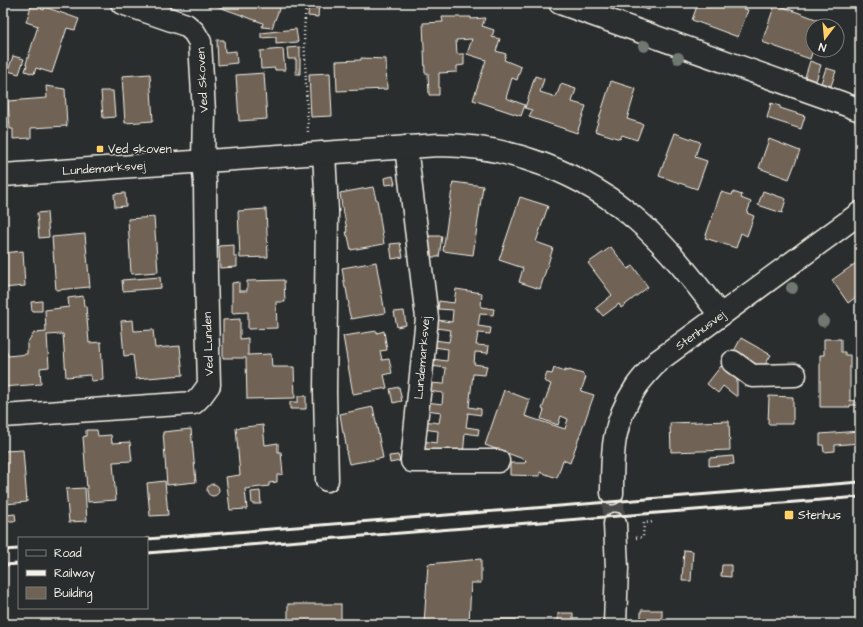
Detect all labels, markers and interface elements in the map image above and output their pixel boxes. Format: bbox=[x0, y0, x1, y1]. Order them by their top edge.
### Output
north arrow bbox=[805, 18, 845, 58]
text: N bbox=[817, 39, 828, 55]
street label: Ved Skoven bbox=[192, 47, 213, 113]
place label: Ved skoven bbox=[108, 141, 172, 158]
marker: Ved skoven bbox=[95, 144, 105, 154]
street label: Lundemarksvej bbox=[62, 157, 147, 180]
street label: Stenhusvej bbox=[672, 306, 730, 355]
street label: Ved Lunden bbox=[199, 312, 218, 376]
street label: Lundemarksvej bbox=[410, 315, 435, 400]
place label: Stenhus bbox=[798, 507, 841, 524]
marker: Stenhus bbox=[783, 509, 795, 521]
legend bbox=[18, 537, 148, 609]
text: Road bbox=[54, 545, 82, 562]
text: Railway bbox=[54, 565, 95, 583]
text: Building bbox=[54, 585, 92, 603]

